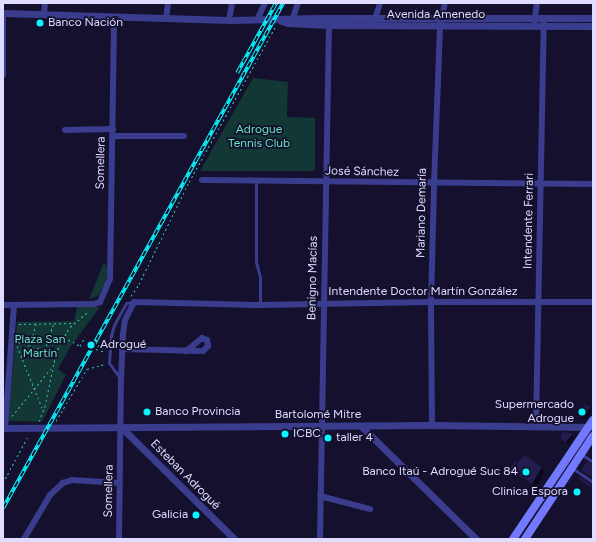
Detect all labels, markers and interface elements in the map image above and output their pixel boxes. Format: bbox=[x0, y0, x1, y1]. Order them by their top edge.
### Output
street label: Avenida Amenedo bbox=[387, 8, 485, 22]
place label: Banco Nación bbox=[48, 16, 123, 30]
marker: Banco Nación bbox=[35, 18, 45, 28]
park label: Adrogue Tennis Club bbox=[228, 123, 290, 151]
street label: Somellera bbox=[93, 136, 109, 190]
street label: José Sánchez bbox=[325, 164, 399, 180]
street label: Mariano Demaría bbox=[414, 168, 430, 258]
street label: Intendente Ferrari bbox=[521, 173, 537, 269]
street label: Benigno Macías bbox=[305, 236, 321, 320]
street label: Intendente Doctor Martín González bbox=[328, 285, 518, 299]
park label: Plaza San Martín bbox=[15, 333, 65, 361]
place label: Adrogué bbox=[100, 338, 146, 352]
marker: Adrogué bbox=[85, 339, 97, 351]
place label: Supermercado Adrogue bbox=[495, 398, 574, 426]
place label: Banco Provincia bbox=[155, 405, 240, 419]
marker: Banco Provincia bbox=[142, 407, 152, 417]
marker: Supermercado Adrogue bbox=[577, 407, 587, 417]
street label: Bartolomé Mitre bbox=[275, 408, 361, 422]
place label: ICBC bbox=[293, 427, 321, 441]
marker: ICBC bbox=[280, 429, 290, 439]
place label: taller 4 bbox=[336, 431, 373, 445]
marker: taller 4 bbox=[323, 433, 333, 443]
street label: Esteban Adrogué bbox=[147, 437, 223, 513]
street label: Somellera bbox=[101, 464, 117, 518]
place label: Banco Itaú - Adrogué Suc 84 bbox=[362, 465, 518, 479]
marker: Banco Itaú - Adrogué Suc 84 bbox=[521, 467, 531, 477]
place label: Clinica Espora bbox=[492, 485, 568, 499]
marker: Clinica Espora bbox=[571, 486, 583, 498]
place label: Galicia bbox=[152, 508, 188, 522]
marker: Galicia bbox=[191, 510, 201, 520]

